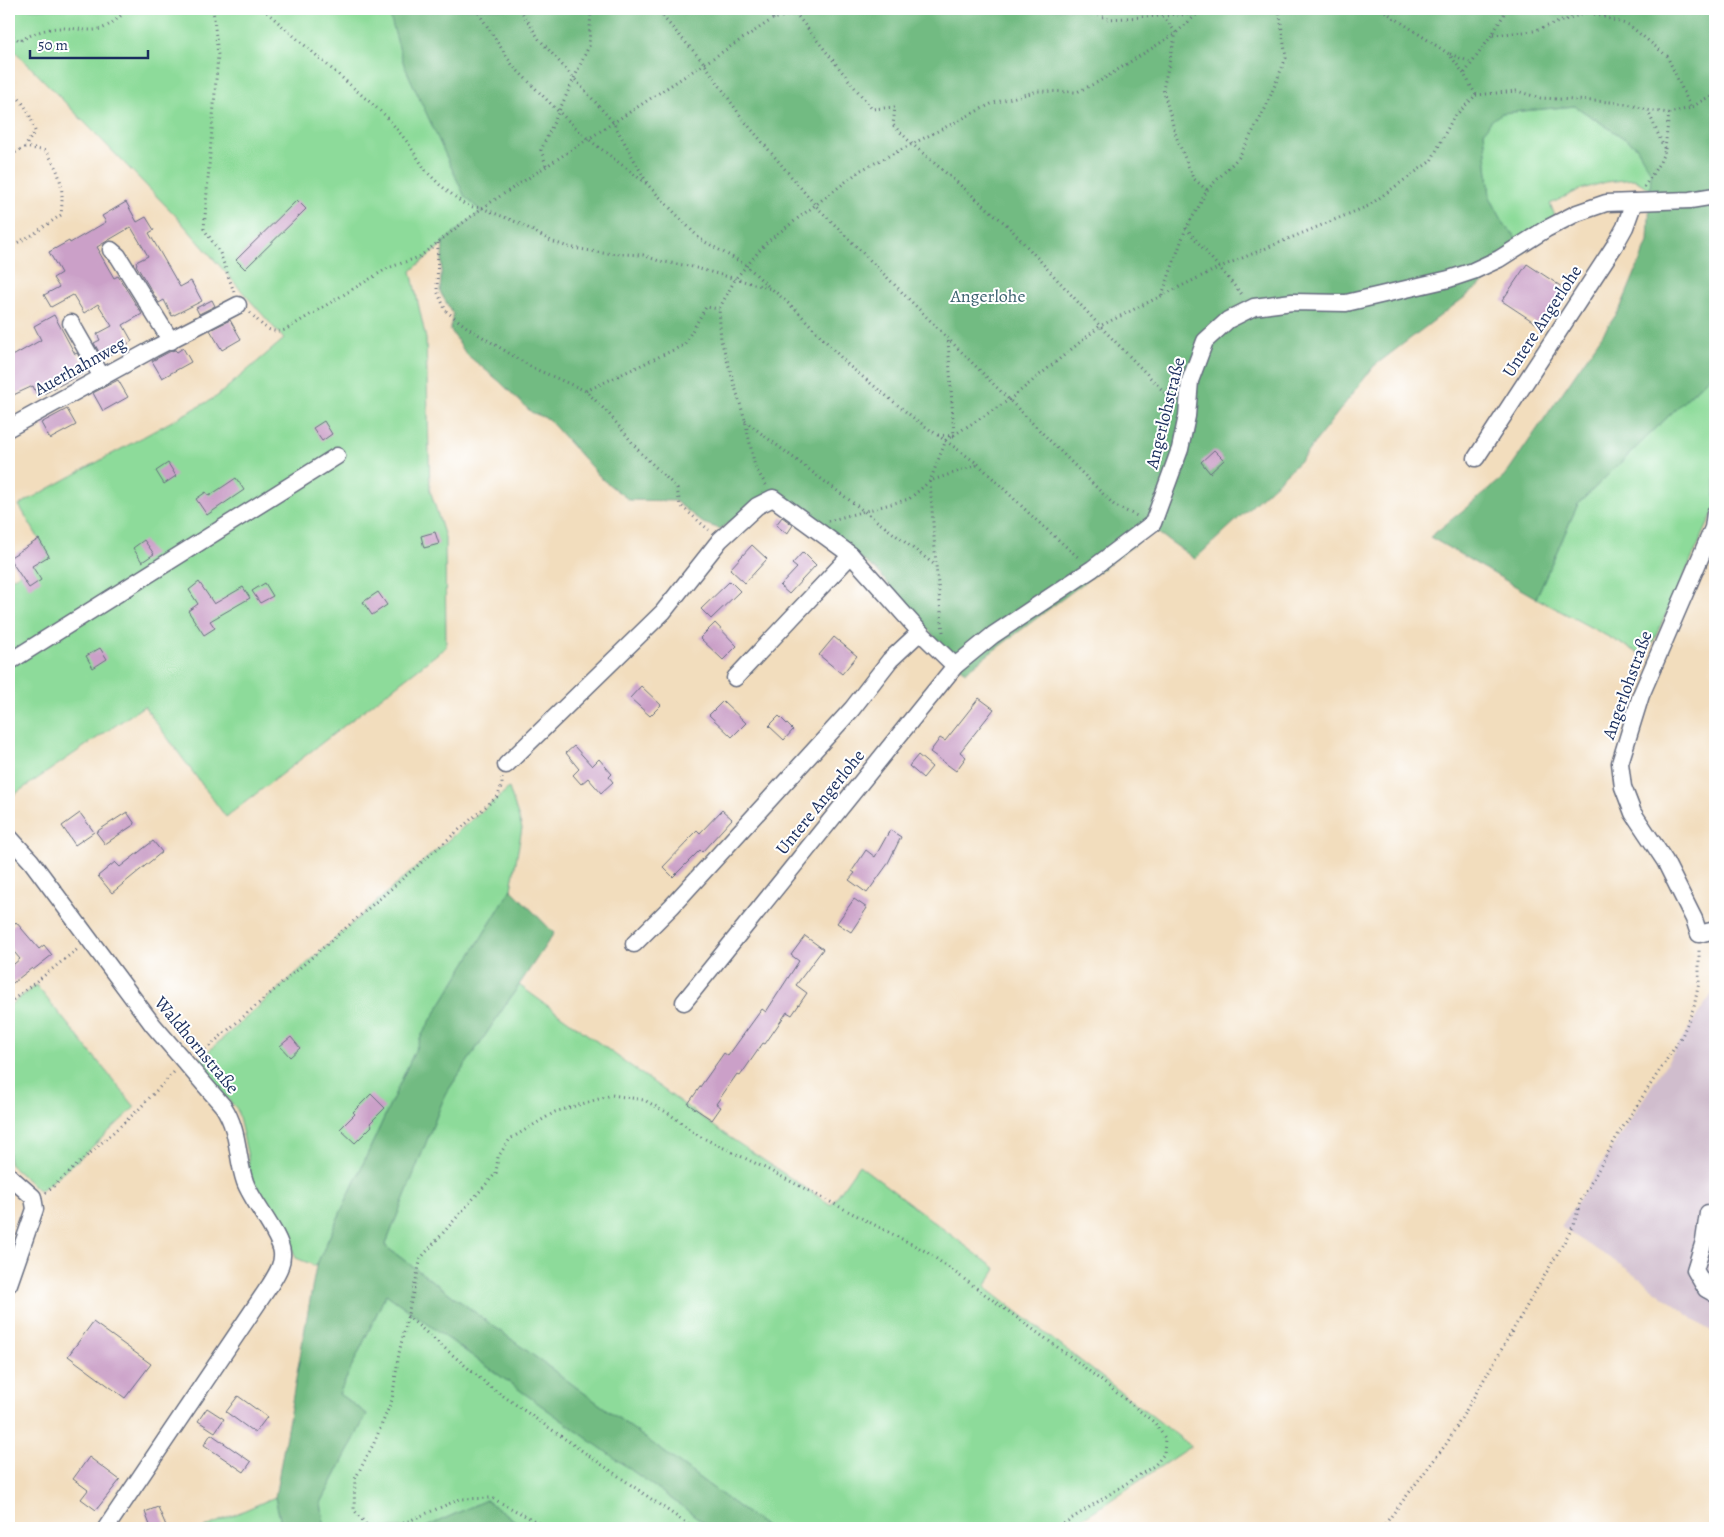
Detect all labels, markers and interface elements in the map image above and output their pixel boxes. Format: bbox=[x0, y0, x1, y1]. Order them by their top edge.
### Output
scale bar bbox=[30, 28, 148, 60]
text: 50 m bbox=[38, 35, 68, 55]
street label: Untere Angerlohe bbox=[1497, 260, 1587, 382]
park label: Angerlohe bbox=[949, 284, 1026, 308]
street label: Auerhahnweg bbox=[29, 331, 130, 402]
street label: Angerlohstraße bbox=[1139, 355, 1190, 472]
street label: Angerlohstraße bbox=[1596, 627, 1658, 744]
street label: Untere Angerlohe bbox=[770, 744, 870, 860]
street label: Waldhornstraße bbox=[149, 991, 245, 1099]

